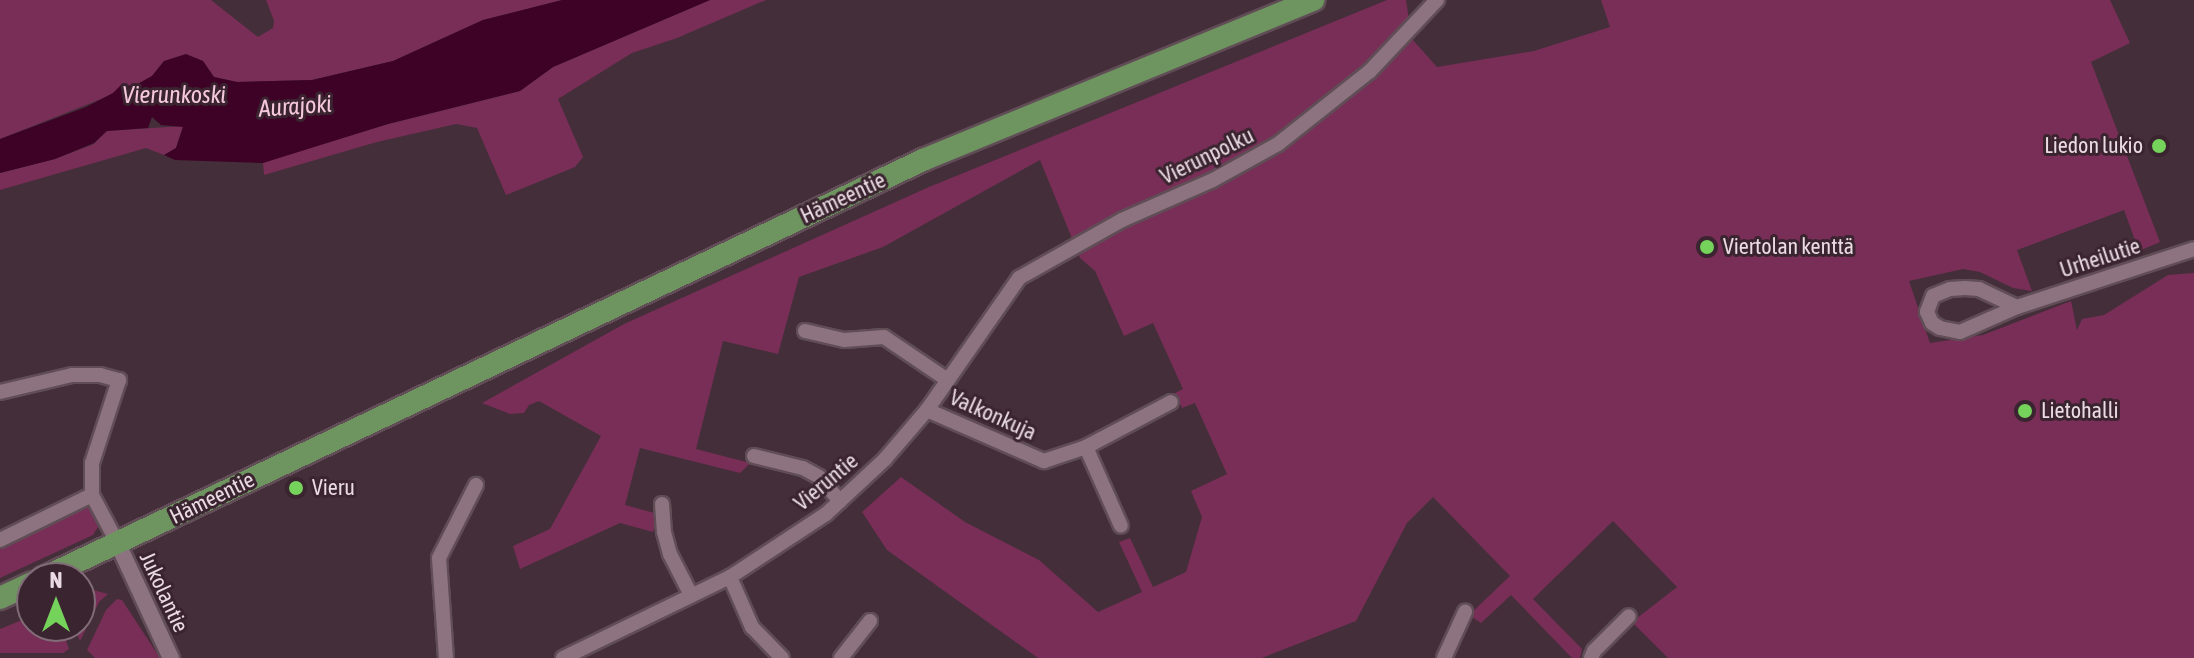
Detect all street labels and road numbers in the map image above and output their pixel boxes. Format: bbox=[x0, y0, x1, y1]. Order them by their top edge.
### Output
street label: Vierunpolku bbox=[1156, 122, 1258, 190]
street label: Hämeentie bbox=[796, 167, 890, 229]
street label: Urheilutie bbox=[2056, 233, 2144, 283]
street label: Valkonkuja bbox=[946, 384, 1040, 446]
street label: Vieruntie bbox=[789, 448, 863, 516]
street label: Hämeentie bbox=[165, 466, 259, 530]
street label: Jukolantie bbox=[134, 548, 194, 636]

